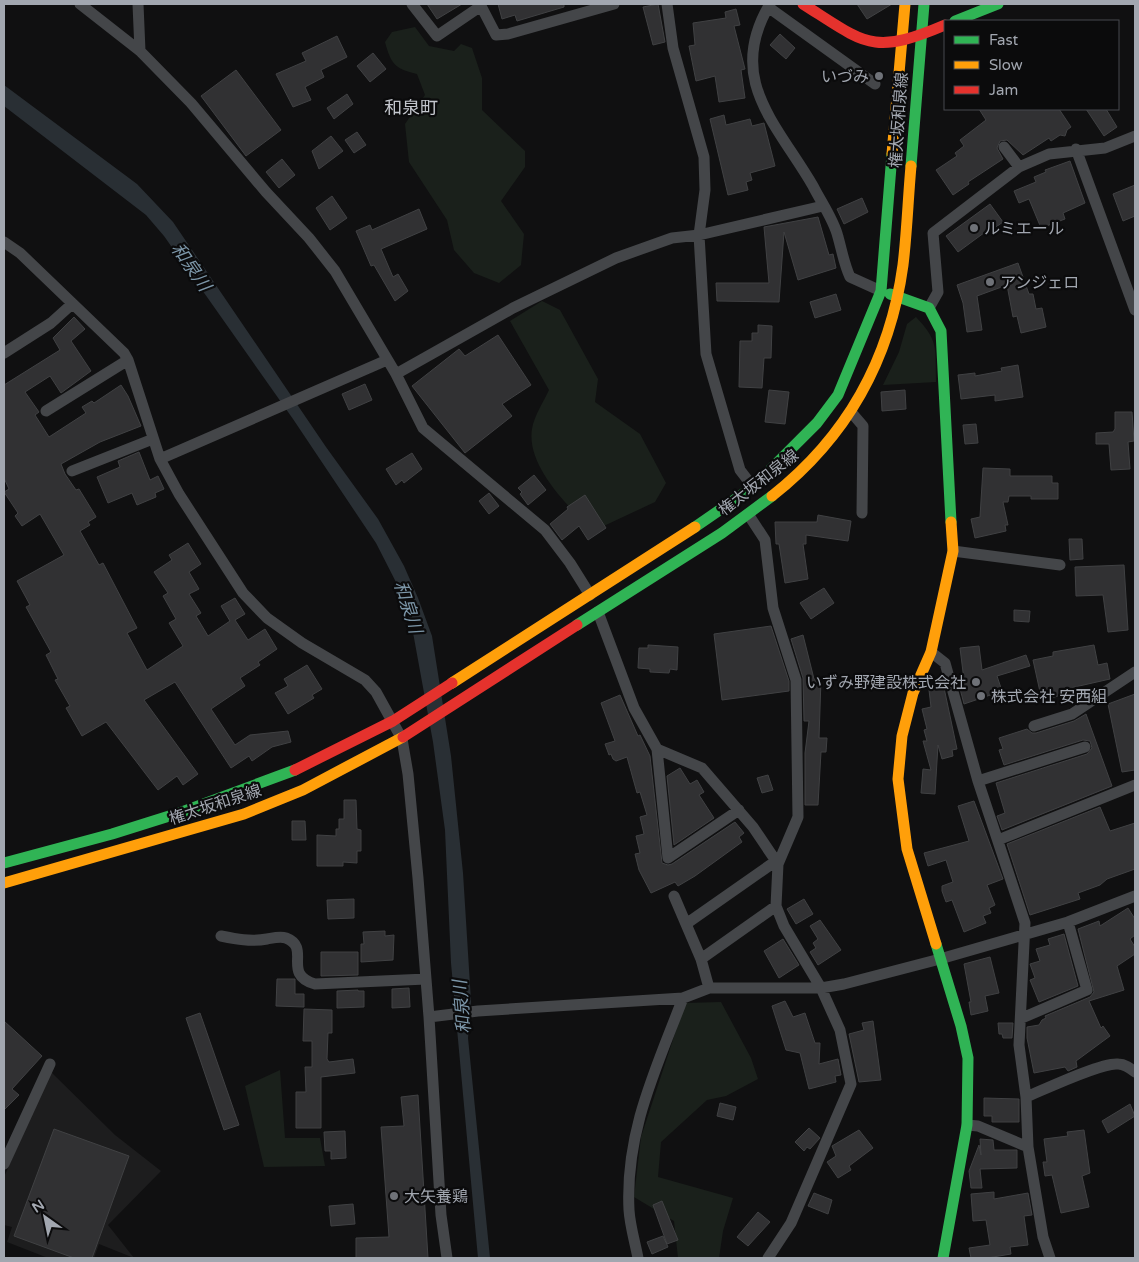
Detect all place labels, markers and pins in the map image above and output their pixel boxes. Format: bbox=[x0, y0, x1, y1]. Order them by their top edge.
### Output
place label: いづみ bbox=[821, 67, 869, 87]
marker: いづみ bbox=[873, 70, 885, 82]
place label: ルミエール bbox=[984, 219, 1064, 239]
marker: ルミエール bbox=[968, 222, 980, 234]
place label: アンジェロ bbox=[1000, 273, 1079, 293]
marker: アンジェロ bbox=[984, 276, 996, 288]
place label: いずみ野建設株式会社 bbox=[806, 673, 966, 693]
marker: いずみ野建設株式会社 bbox=[970, 676, 982, 688]
place label: 株式会社 安西組 bbox=[991, 687, 1107, 707]
marker: 株式会社 安西組 bbox=[975, 690, 987, 702]
place label: 大矢養鶏 bbox=[404, 1187, 468, 1207]
marker: 大矢養鶏 bbox=[388, 1190, 400, 1202]

